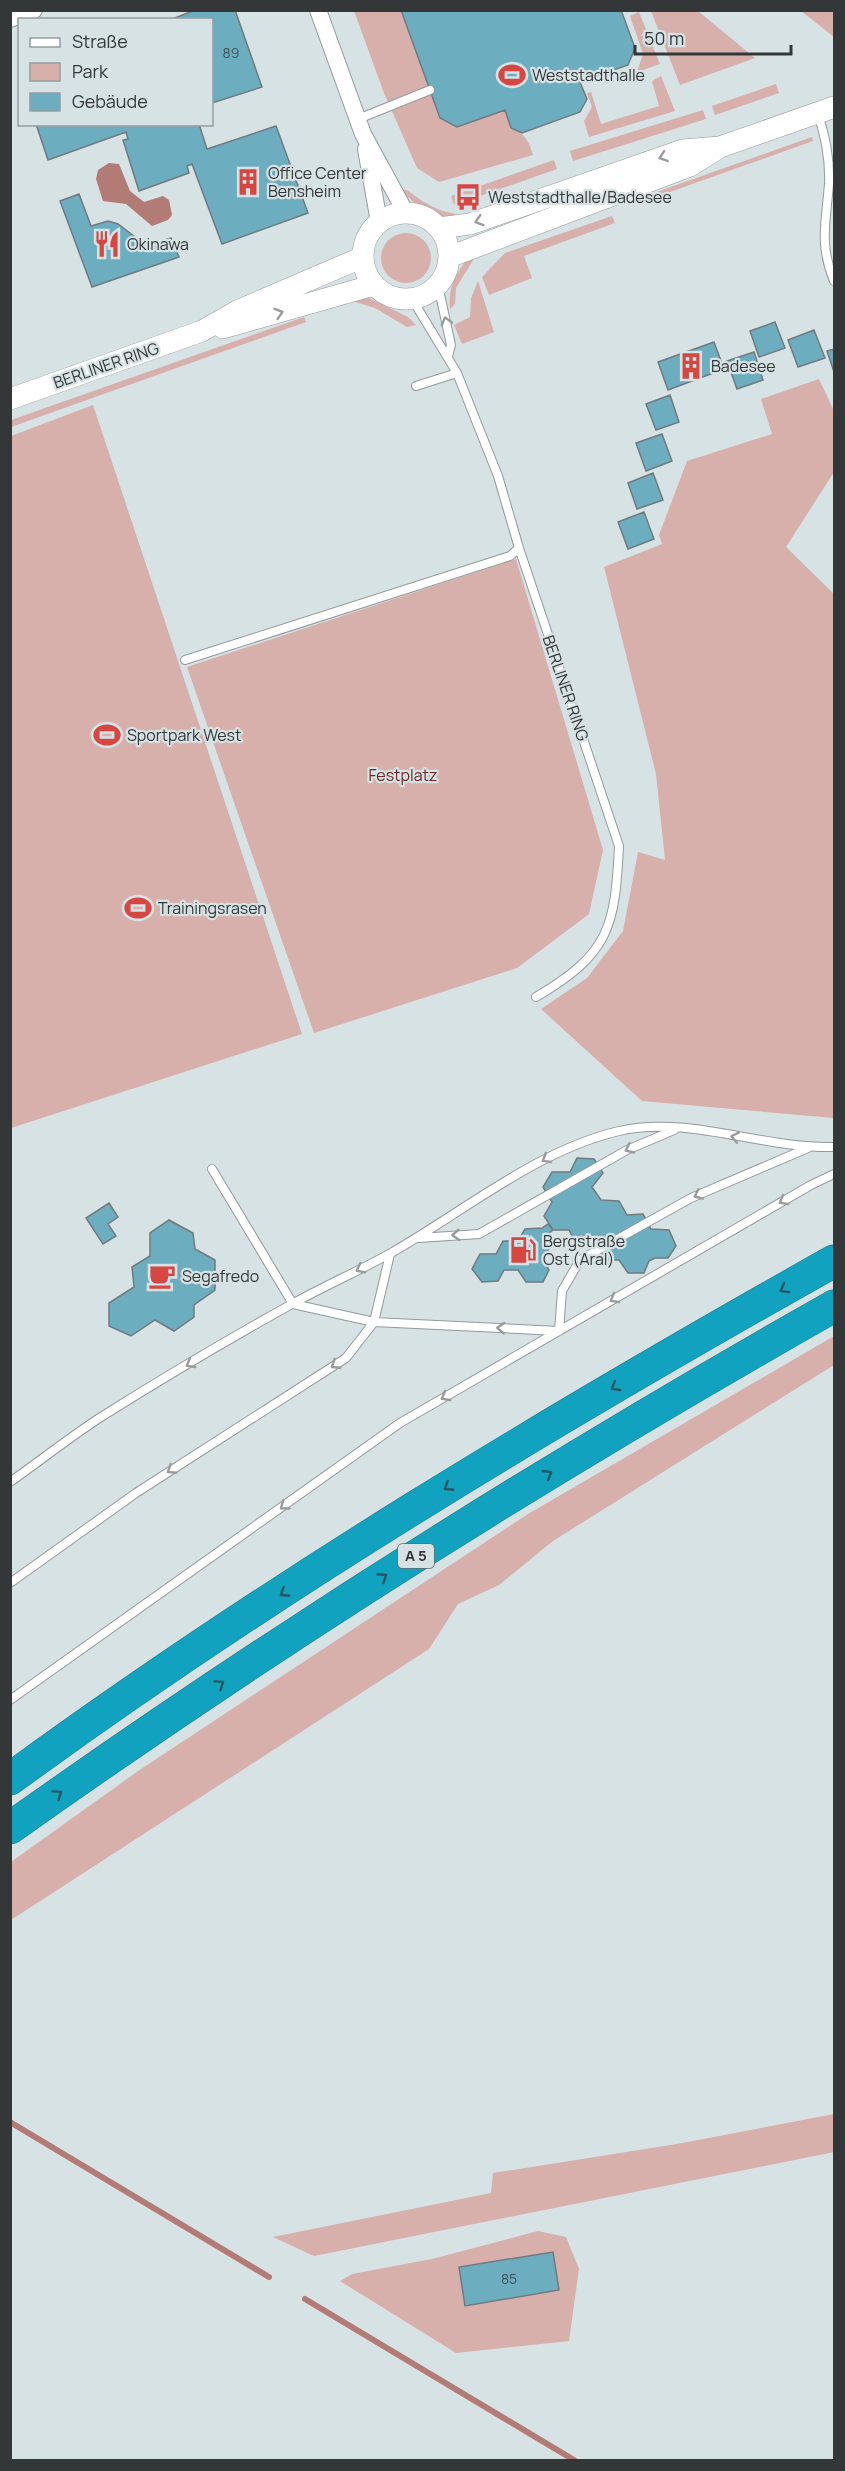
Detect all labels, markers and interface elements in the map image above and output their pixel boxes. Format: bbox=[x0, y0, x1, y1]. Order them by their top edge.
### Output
legend bbox=[18, 18, 213, 126]
scale bar bbox=[635, 18, 791, 56]
text: 50 m bbox=[644, 26, 684, 50]
text: Straße bbox=[72, 29, 128, 53]
house number: 89 bbox=[223, 43, 239, 62]
text: Park bbox=[72, 59, 109, 83]
sports icon: Weststadthalle bbox=[497, 60, 527, 90]
place label: Weststadthalle bbox=[532, 64, 645, 86]
text: Gebäude bbox=[72, 89, 148, 113]
one-way arrow bbox=[658, 149, 669, 162]
place label: Office Center Bensheim bbox=[268, 162, 367, 202]
building icon: Office Center Bensheim bbox=[233, 167, 263, 197]
bus stop icon: Weststadthalle/Badesee bbox=[453, 182, 483, 212]
place label: Weststadthalle/Badesee bbox=[488, 186, 672, 208]
one-way arrow bbox=[474, 214, 485, 227]
restaurant icon: Okinawa bbox=[92, 229, 122, 259]
place label: Okinawa bbox=[127, 233, 189, 255]
one-way arrow bbox=[273, 308, 284, 320]
one-way arrow bbox=[441, 316, 453, 327]
street label: BERLINER RING bbox=[50, 337, 162, 393]
building icon: Badesee bbox=[676, 351, 706, 381]
place label: Badesee bbox=[711, 355, 776, 377]
street label: BERLINER RING bbox=[538, 632, 594, 744]
sports icon: Sportpark West bbox=[92, 720, 122, 750]
place label: Sportpark West bbox=[127, 724, 241, 746]
park label: Festplatz bbox=[369, 764, 437, 786]
sports icon: Trainingsrasen bbox=[123, 893, 153, 923]
place label: Trainingsrasen bbox=[158, 897, 267, 919]
one-way arrow bbox=[730, 1131, 740, 1144]
one-way arrow bbox=[625, 1142, 636, 1154]
one-way arrow bbox=[542, 1152, 552, 1163]
one-way arrow bbox=[693, 1188, 704, 1200]
one-way arrow bbox=[779, 1194, 789, 1206]
one-way arrow bbox=[452, 1228, 461, 1241]
place label: Bergstraße Ost (Aral) bbox=[543, 1230, 625, 1270]
fuel station icon: Bergstraße Ost (Aral) bbox=[508, 1235, 538, 1265]
cafe icon: Segafredo bbox=[147, 1261, 177, 1291]
one-way arrow bbox=[356, 1262, 367, 1273]
place label: Segafredo bbox=[182, 1265, 259, 1287]
one-way arrow bbox=[779, 1282, 790, 1293]
one-way arrow bbox=[610, 1292, 620, 1304]
one-way arrow bbox=[496, 1322, 505, 1335]
one-way arrow bbox=[186, 1356, 196, 1368]
one-way arrow bbox=[331, 1358, 341, 1370]
one-way arrow bbox=[611, 1380, 621, 1392]
one-way arrow bbox=[441, 1390, 451, 1401]
one-way arrow bbox=[167, 1463, 177, 1475]
one-way arrow bbox=[542, 1469, 552, 1481]
one-way arrow bbox=[444, 1480, 454, 1492]
one-way arrow bbox=[280, 1499, 291, 1510]
road number: A 5 bbox=[398, 1544, 434, 1568]
one-way arrow bbox=[376, 1574, 387, 1585]
one-way arrow bbox=[280, 1586, 290, 1598]
one-way arrow bbox=[213, 1680, 224, 1691]
one-way arrow bbox=[52, 1790, 63, 1801]
house number: 85 bbox=[501, 2269, 517, 2288]

